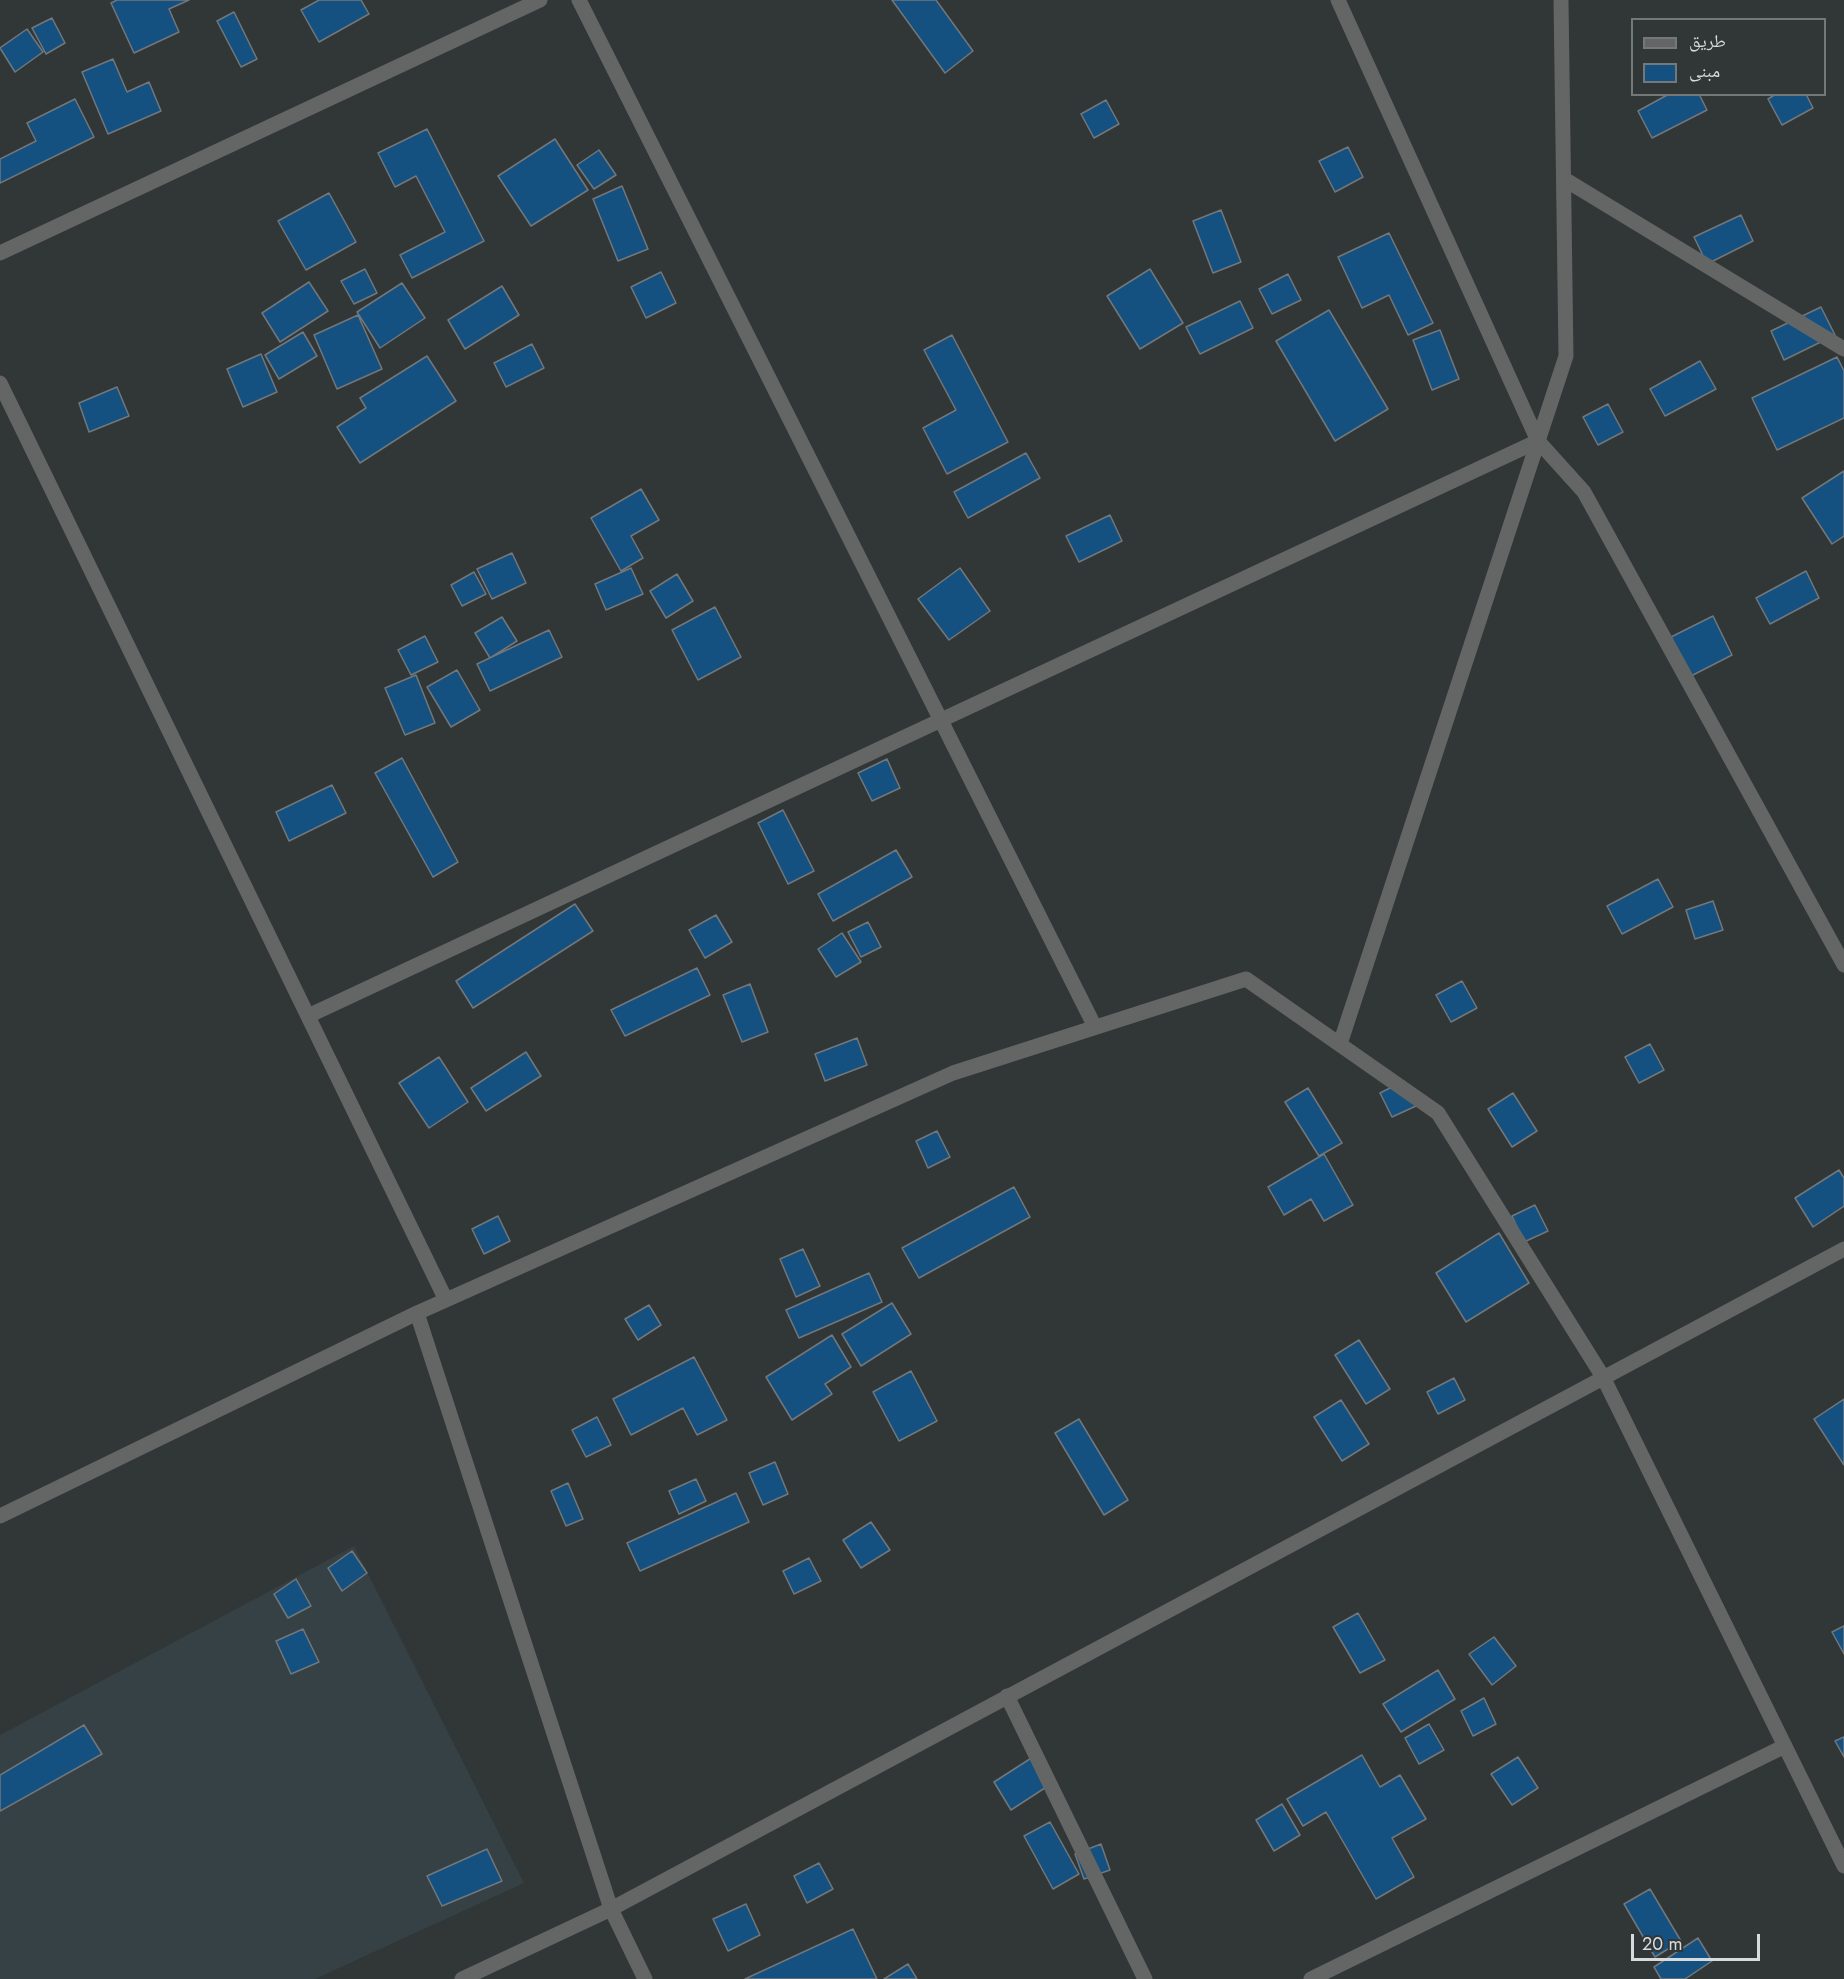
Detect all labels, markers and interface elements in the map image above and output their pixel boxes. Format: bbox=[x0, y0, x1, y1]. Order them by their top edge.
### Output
legend bbox=[1631, 18, 1826, 96]
text: طريق bbox=[1689, 28, 1726, 54]
text: مبنى bbox=[1689, 58, 1720, 84]
scale bar bbox=[1634, 1922, 1763, 1960]
text: 20 m bbox=[1642, 1931, 1682, 1957]

